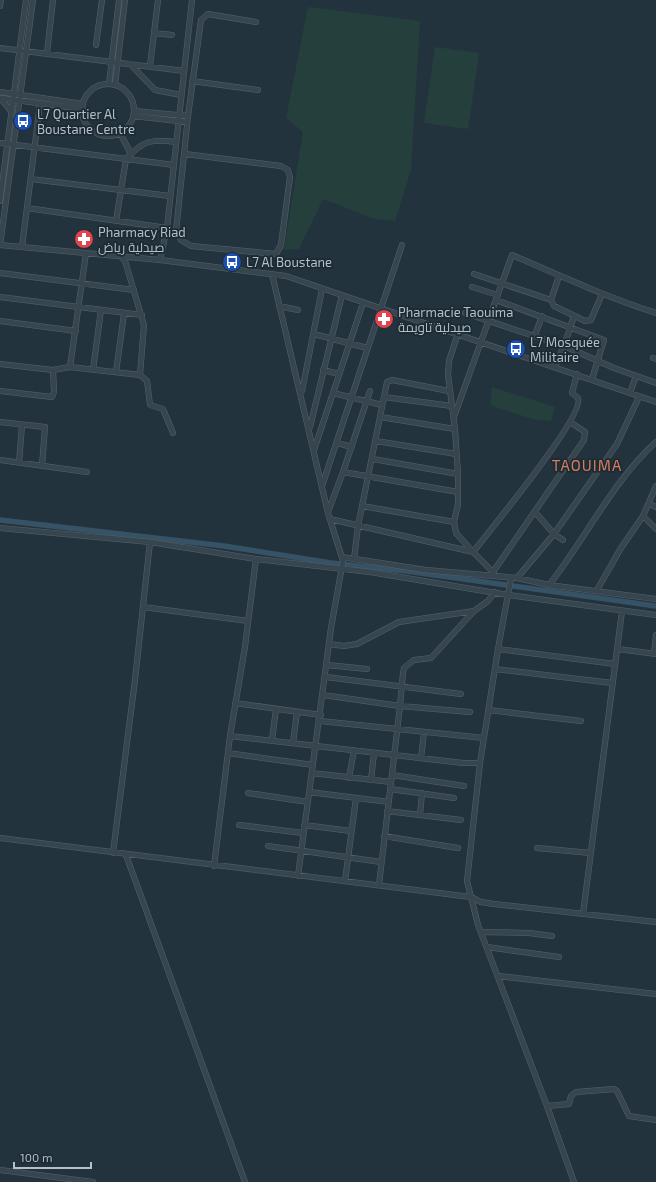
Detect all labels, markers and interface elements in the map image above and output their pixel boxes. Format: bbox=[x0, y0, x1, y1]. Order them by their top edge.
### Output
place label: L7 Quartier Al Boustane Centre bbox=[37, 106, 135, 137]
bus stop icon: L7 Quartier Al Boustane Centre bbox=[12, 110, 34, 132]
place label: Pharmacy Riad صيدلية رياض bbox=[98, 224, 186, 255]
pharmacy icon: Pharmacy Riad صيدلية رياض bbox=[73, 228, 95, 250]
bus stop icon: L7 Al Boustane bbox=[221, 251, 243, 273]
place label: L7 Al Boustane bbox=[246, 254, 332, 270]
place label: Pharmacie Taouima صيدلية تاويمة bbox=[398, 304, 513, 335]
pharmacy icon: Pharmacie Taouima صيدلية تاويمة bbox=[373, 308, 395, 330]
place label: L7 Mosquée Militaire bbox=[530, 334, 600, 365]
bus stop icon: L7 Mosquée Militaire bbox=[505, 338, 527, 360]
district label: TAOUIMA bbox=[552, 456, 622, 474]
scale bar bbox=[14, 1144, 91, 1170]
text: 100 m bbox=[20, 1150, 52, 1164]

